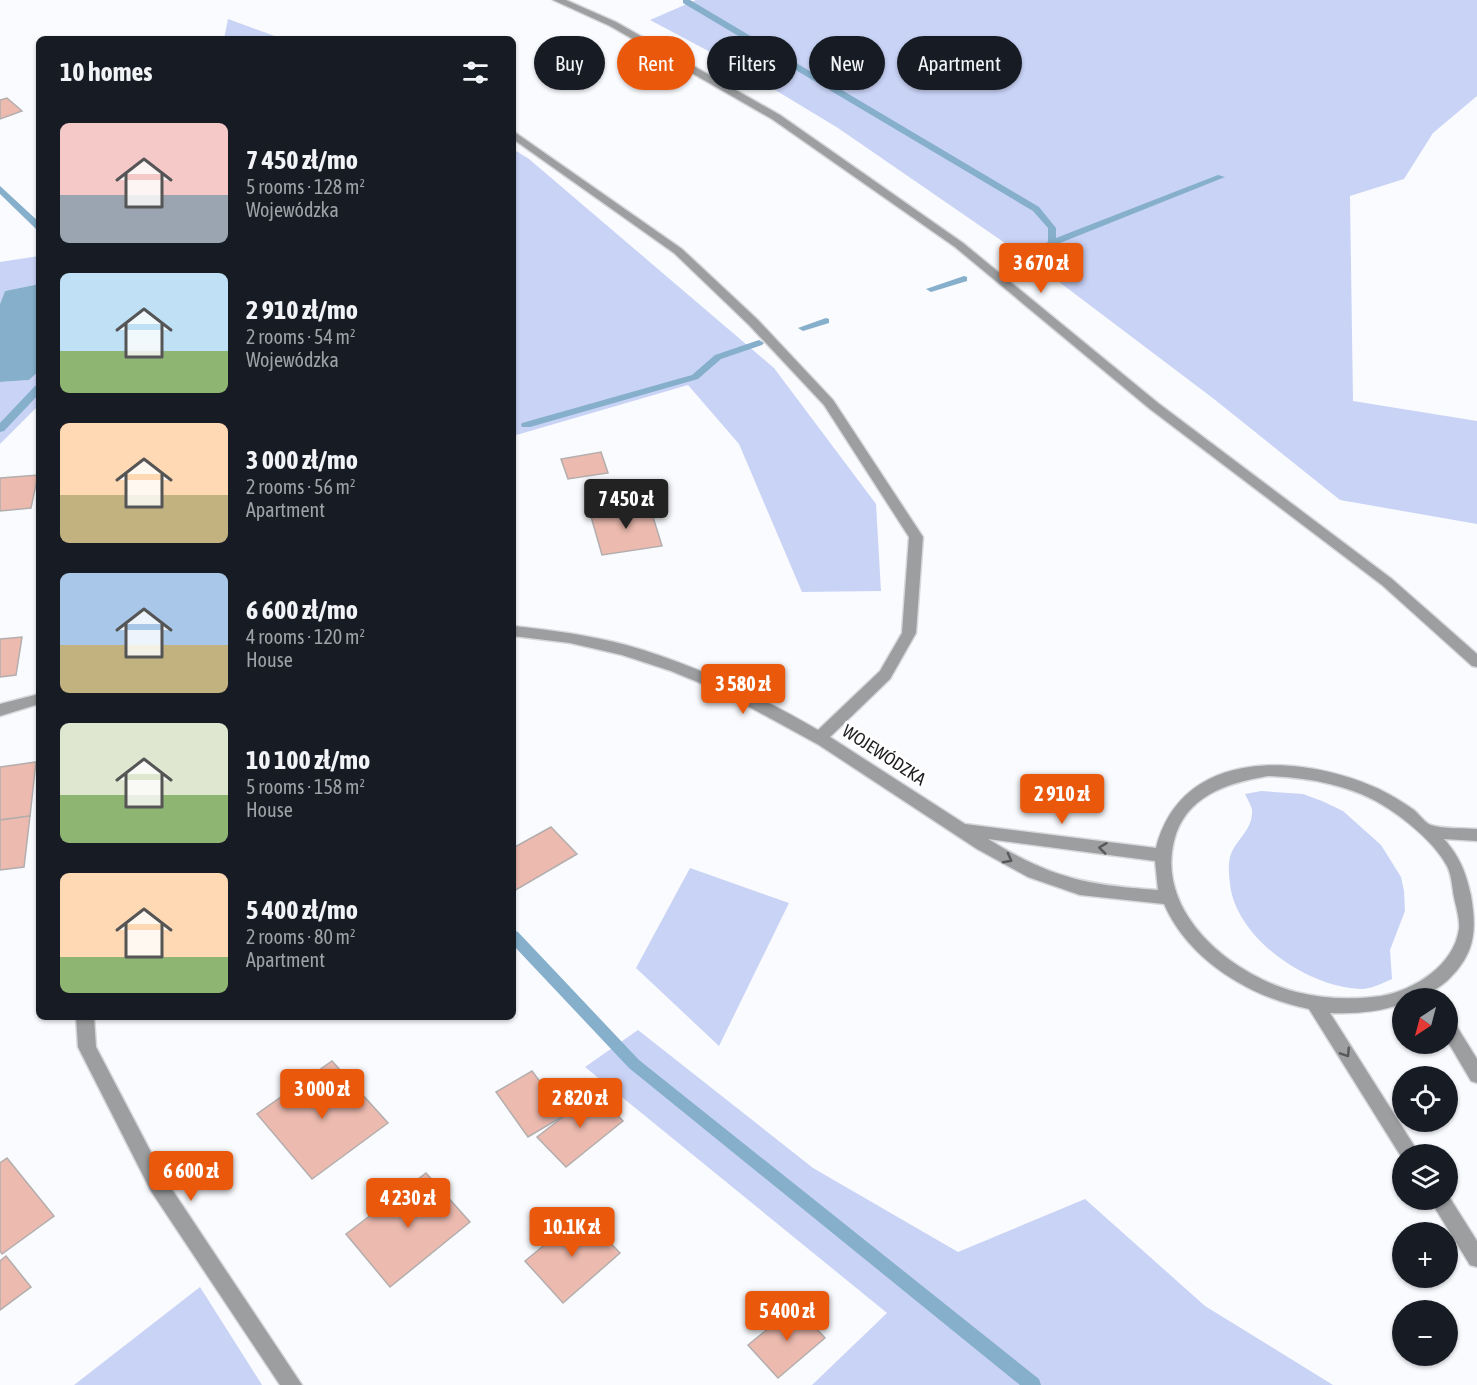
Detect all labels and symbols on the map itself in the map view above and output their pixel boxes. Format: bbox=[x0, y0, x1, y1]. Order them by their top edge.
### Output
pin: 3 670 zł bbox=[979, 243, 1103, 294]
pin: 7 450 zł bbox=[564, 479, 688, 530]
pin: 3 580 zł bbox=[681, 664, 805, 715]
street label: WOJEWÓDZKA bbox=[839, 720, 930, 789]
pin: 2 910 zł bbox=[1000, 774, 1124, 825]
one-way arrow bbox=[1098, 842, 1108, 855]
one-way arrow bbox=[1002, 852, 1013, 863]
north arrow bbox=[1392, 988, 1458, 1054]
one-way arrow bbox=[1339, 1046, 1350, 1057]
pin: 3 000 zł bbox=[260, 1069, 384, 1120]
pin: 2 820 zł bbox=[518, 1078, 642, 1129]
pin: 6 600 zł bbox=[129, 1151, 253, 1202]
pin: 4 230 zł bbox=[346, 1178, 470, 1229]
pin: 10.1K zł bbox=[510, 1207, 634, 1258]
pin: 5 400 zł bbox=[725, 1291, 849, 1342]

